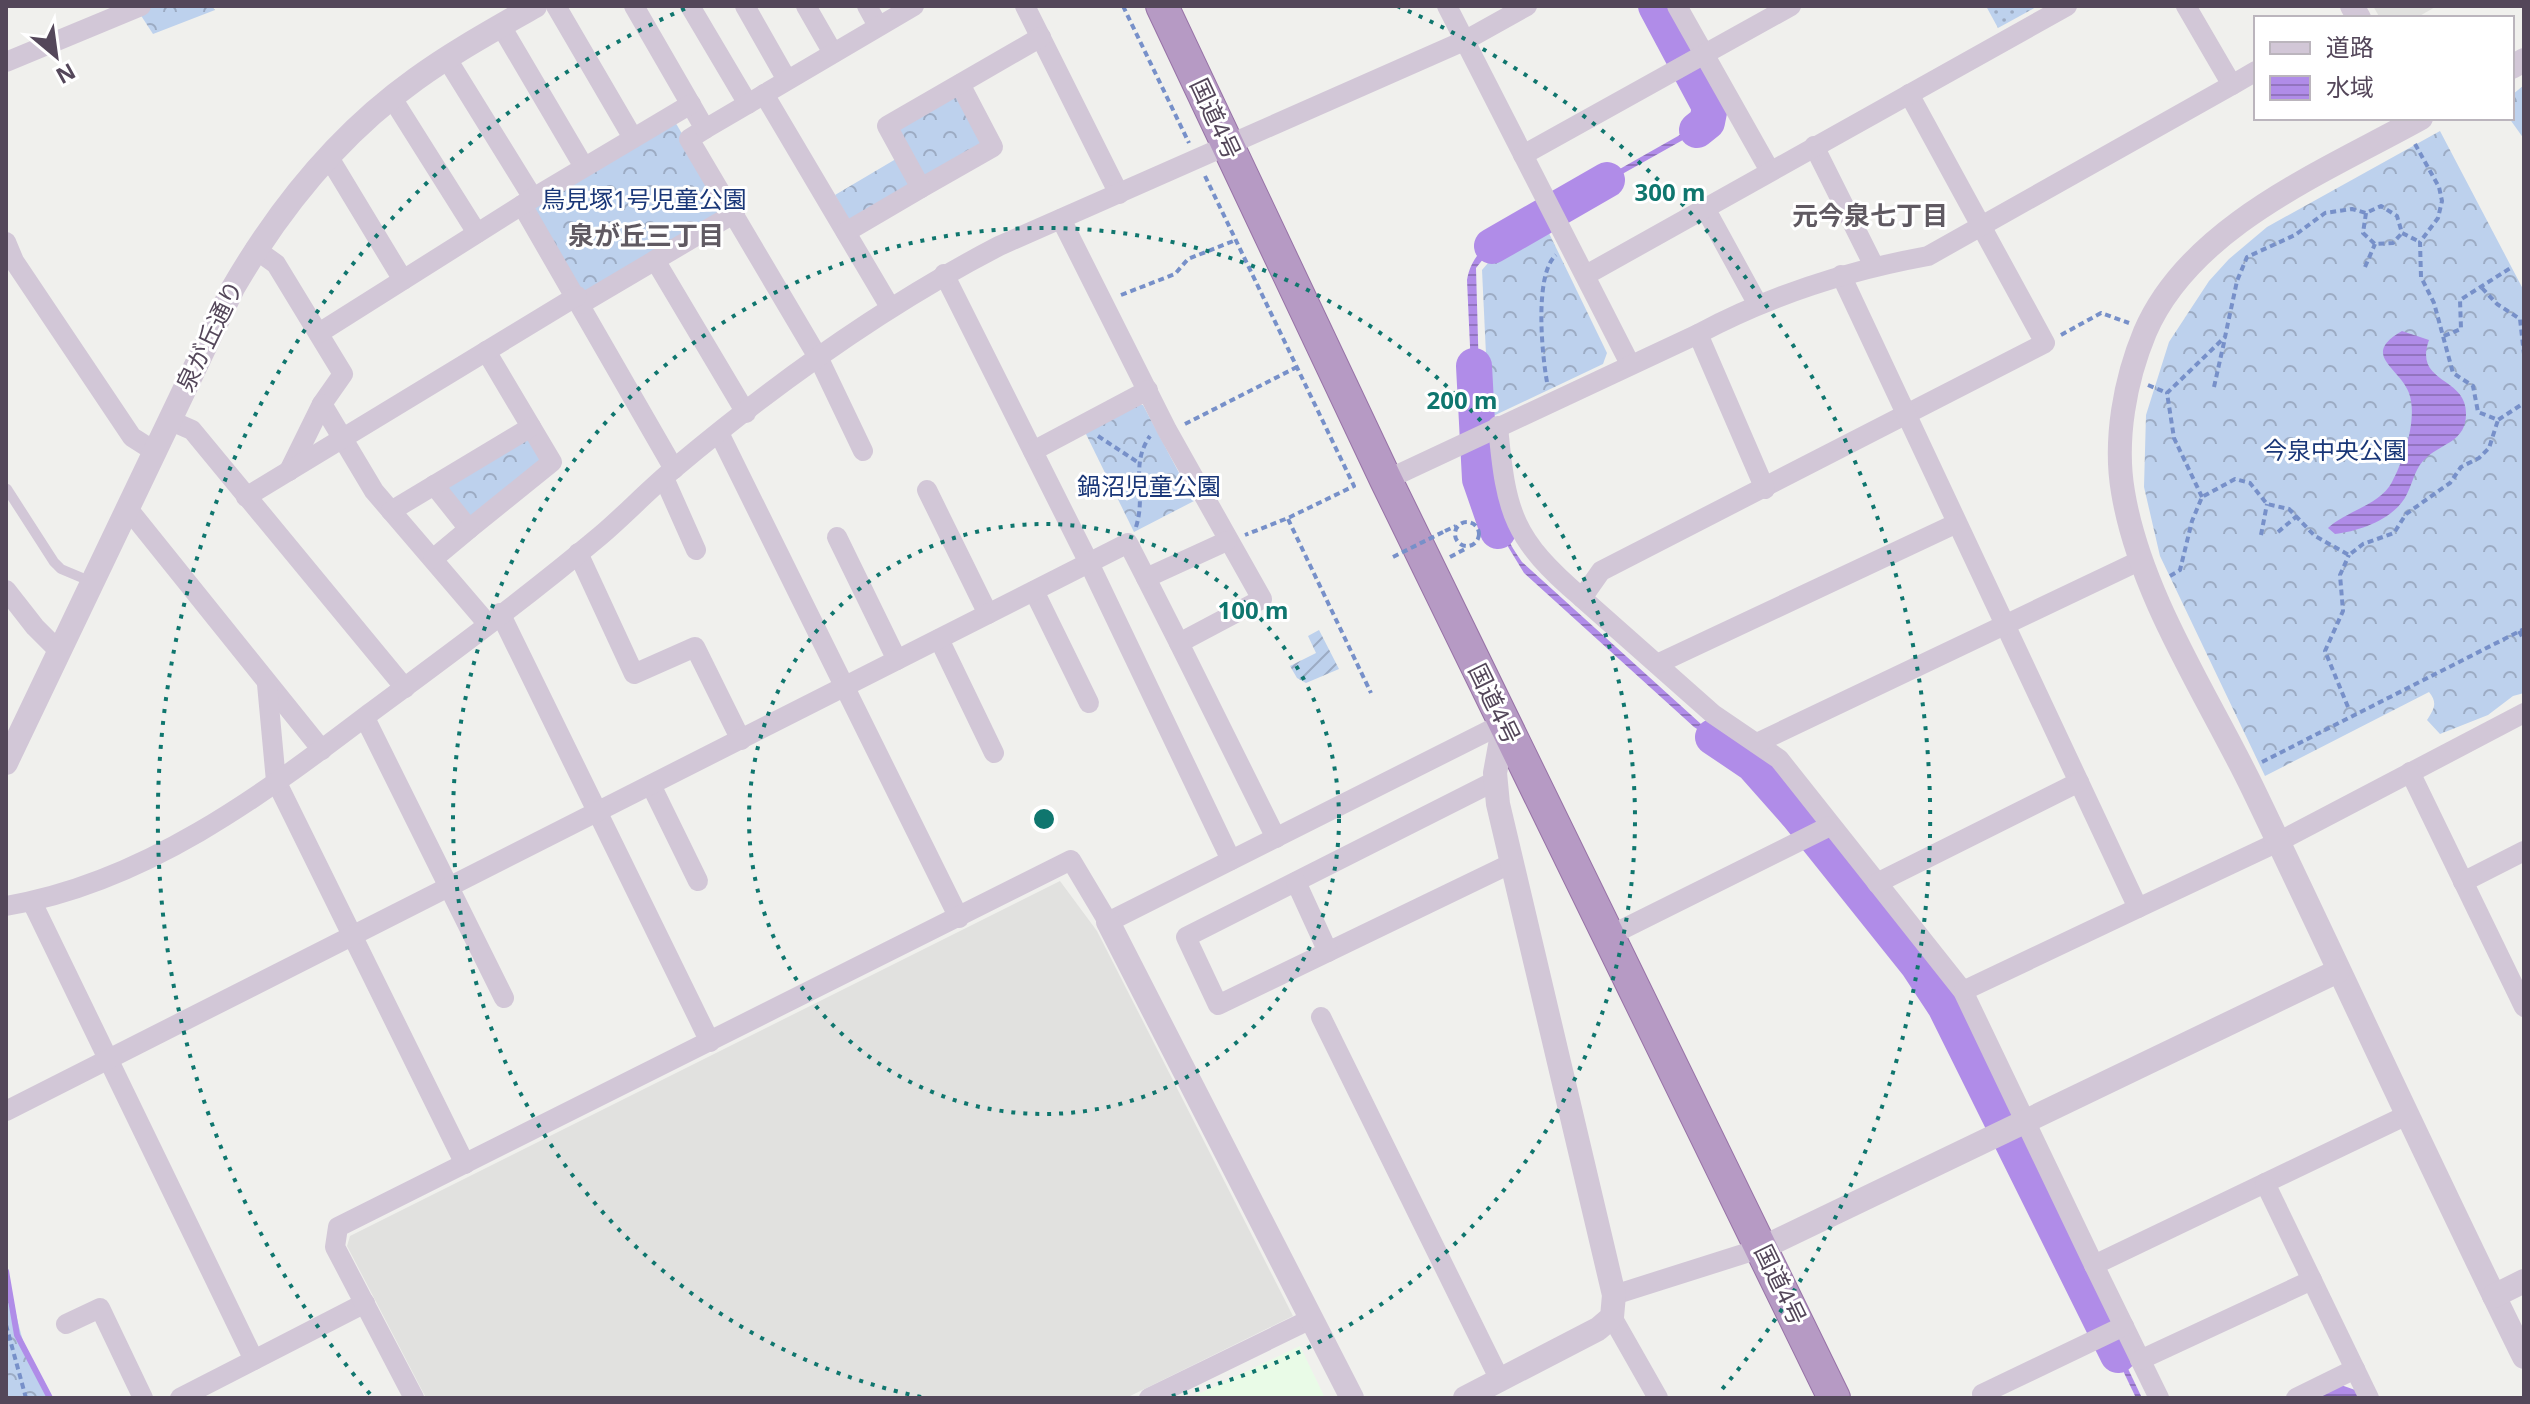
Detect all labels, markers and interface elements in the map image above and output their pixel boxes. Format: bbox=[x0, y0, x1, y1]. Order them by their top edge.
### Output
north arrow bbox=[16, 16, 96, 96]
legend bbox=[2254, 16, 2514, 120]
text: 道路 bbox=[2326, 30, 2374, 63]
text: N bbox=[51, 57, 81, 92]
text: 水域 bbox=[2326, 70, 2374, 103]
street label: 国道4号 bbox=[1183, 73, 1249, 164]
text: 300 m bbox=[1635, 175, 1705, 208]
park label: 鳥見塚1号児童公園 bbox=[541, 182, 747, 215]
district label: 元今泉七丁目 bbox=[1792, 197, 1948, 233]
district label: 泉が丘三丁目 bbox=[568, 217, 724, 253]
street label: 泉が丘通り bbox=[168, 274, 250, 397]
text: 200 m bbox=[1427, 383, 1497, 416]
park label: 今泉中央公園 bbox=[2263, 433, 2407, 466]
park label: 鍋沼児童公園 bbox=[1077, 469, 1221, 502]
text: 100 m bbox=[1218, 593, 1288, 626]
street label: 国道4号 bbox=[1462, 658, 1529, 749]
centre of rings bbox=[1030, 805, 1058, 833]
street label: 国道4号 bbox=[1748, 1239, 1815, 1330]

